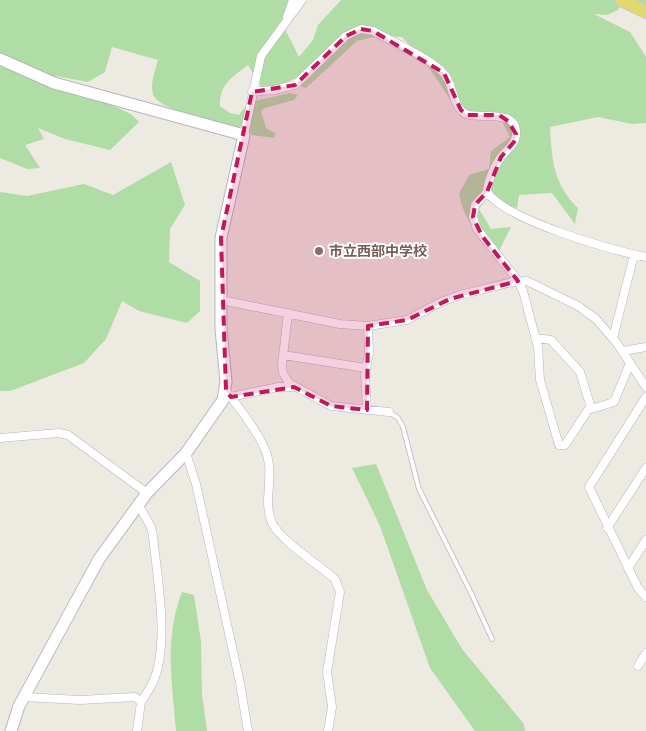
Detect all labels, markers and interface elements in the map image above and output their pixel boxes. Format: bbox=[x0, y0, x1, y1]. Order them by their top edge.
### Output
place label: 市立西部中学校 bbox=[329, 243, 427, 259]
marker: 市立西部中学校 bbox=[313, 245, 325, 257]

